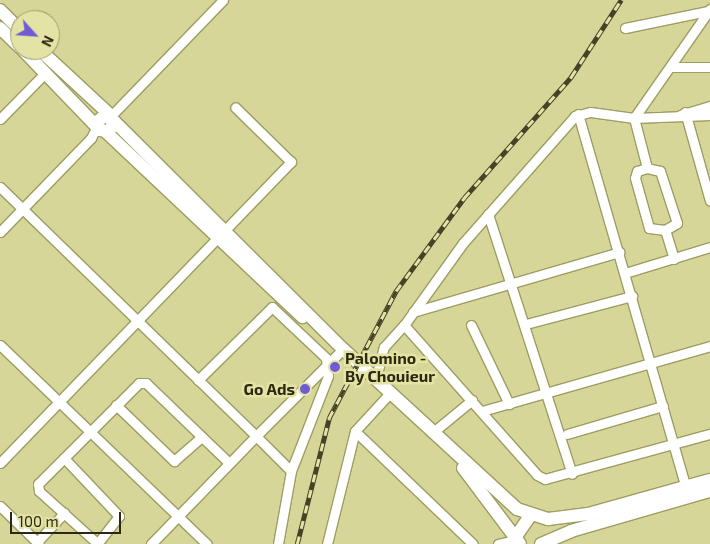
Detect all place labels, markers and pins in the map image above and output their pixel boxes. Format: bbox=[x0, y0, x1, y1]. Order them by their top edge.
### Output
place label: Palomino - By Chouieur bbox=[345, 348, 435, 386]
marker: Palomino - By Chouieur bbox=[329, 361, 341, 373]
place label: Go Ads bbox=[243, 379, 295, 399]
marker: Go Ads bbox=[299, 383, 311, 395]

